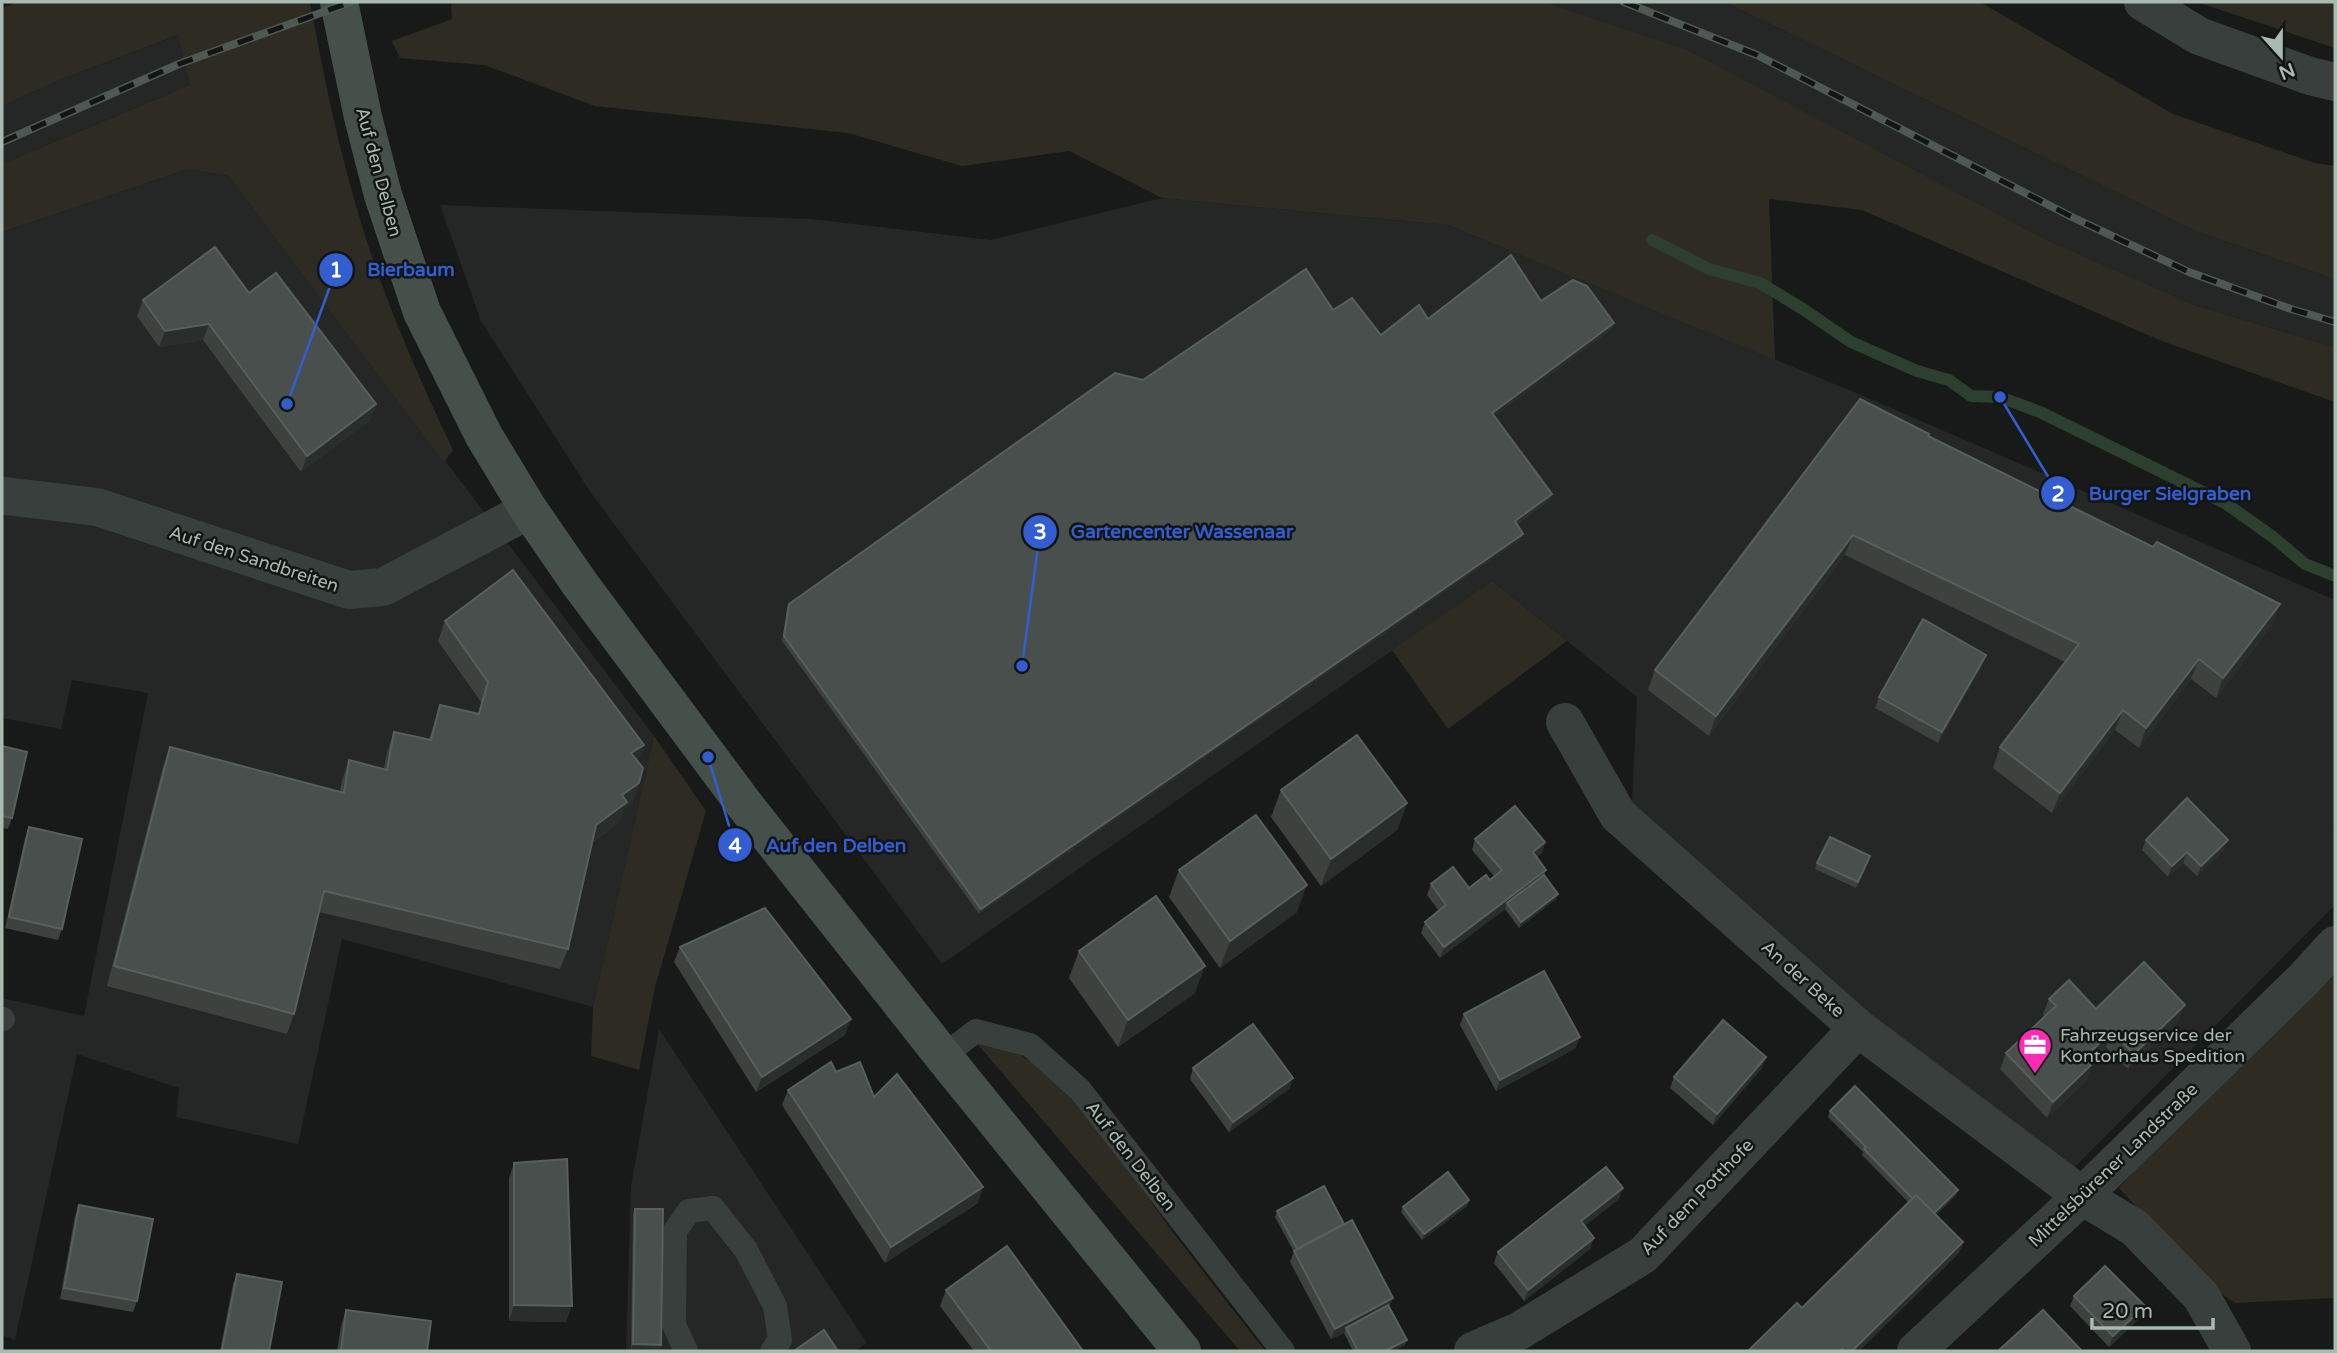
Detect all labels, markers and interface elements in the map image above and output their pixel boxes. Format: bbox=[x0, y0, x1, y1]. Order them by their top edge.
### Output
north arrow bbox=[2246, 21, 2316, 91]
text: N bbox=[2276, 58, 2298, 84]
street label: Auf den Delben bbox=[351, 105, 407, 239]
callout: Bierbaum bbox=[318, 250, 469, 290]
text: 1 bbox=[329, 258, 343, 283]
text: Bierbaum bbox=[367, 259, 455, 281]
callout: Burger Sielgraben bbox=[2040, 473, 2266, 513]
text: 2 bbox=[2051, 482, 2065, 507]
text: Burger Sielgraben bbox=[2089, 483, 2251, 506]
callout: Gartencenter Wassenaar bbox=[1022, 512, 1307, 552]
text: 3 bbox=[1033, 520, 1047, 545]
street label: Auf den Sandbreiten bbox=[166, 521, 342, 597]
text: Gartencenter Wassenaar bbox=[1071, 521, 1294, 543]
callout: Auf den Delben bbox=[717, 825, 921, 865]
text: 4 bbox=[728, 834, 742, 859]
text: Auf den Delben bbox=[766, 835, 906, 857]
street label: An der Beke bbox=[1757, 936, 1849, 1022]
place label: Fahrzeugservice der Kontorhaus Spedition bbox=[2060, 1024, 2245, 1067]
office icon: Fahrzeugservice der Kontorhaus Spedition bbox=[2016, 1026, 2054, 1075]
street label: Mittelsbürener Landstraße bbox=[2024, 1078, 2202, 1252]
street label: Auf den Delben bbox=[1081, 1097, 1181, 1215]
street label: Auf dem Potthofe bbox=[1636, 1134, 1758, 1260]
scale bar bbox=[2092, 1286, 2213, 1330]
text: 20 m bbox=[2102, 1299, 2153, 1324]

